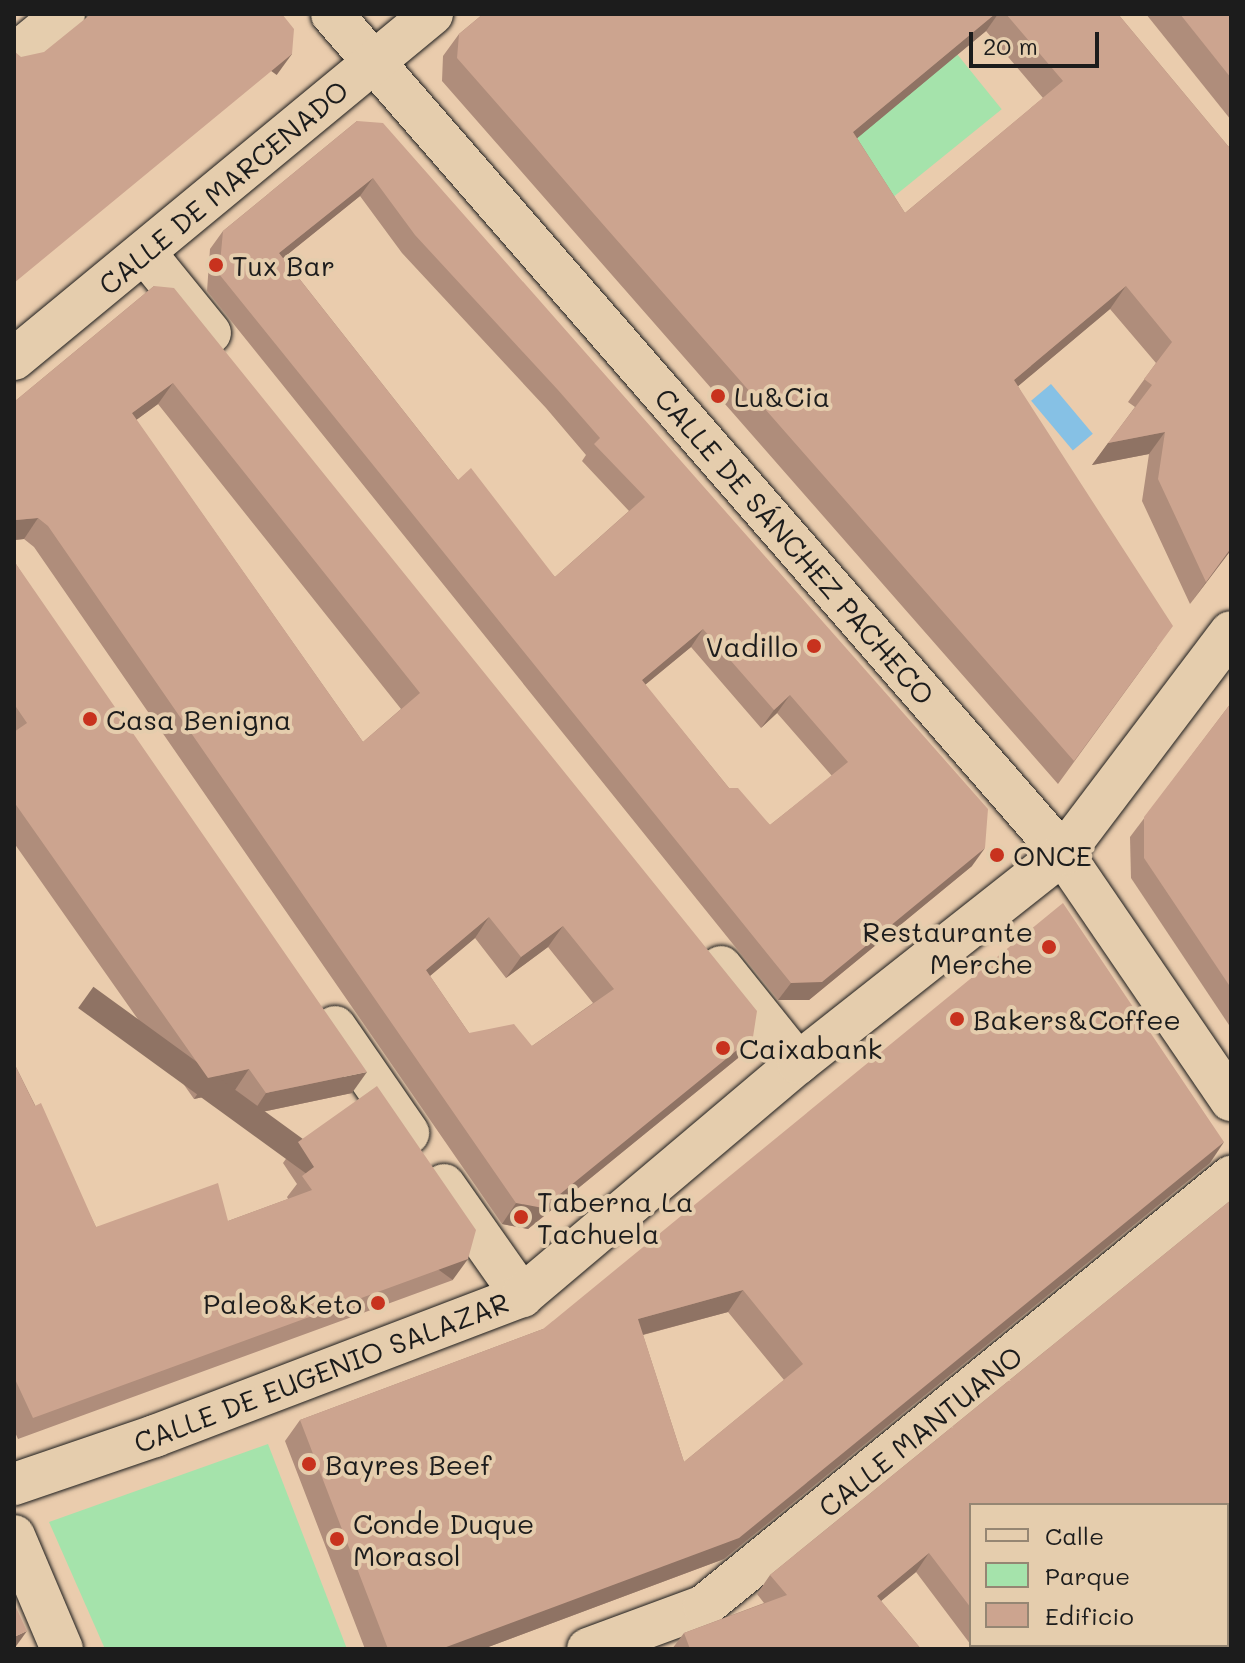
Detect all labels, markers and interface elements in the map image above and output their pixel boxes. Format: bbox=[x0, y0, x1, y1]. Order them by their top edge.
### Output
scale bar bbox=[973, 16, 1103, 66]
text: 20 m bbox=[983, 30, 1038, 61]
street label: CALLE DE MARCENADO bbox=[91, 73, 355, 301]
place label: Tux Bar bbox=[232, 248, 335, 282]
marker: Tux Bar bbox=[207, 256, 225, 274]
place label: Lu&Cia bbox=[734, 379, 830, 413]
street label: CALLE DE SÁNCHEZ PACHECO bbox=[648, 381, 942, 711]
marker: Lu&Cia bbox=[709, 387, 727, 405]
place label: Vadillo bbox=[706, 629, 798, 663]
marker: Vadillo bbox=[805, 637, 823, 655]
place label: Casa Benigna bbox=[106, 702, 291, 736]
marker: Casa Benigna bbox=[81, 710, 99, 728]
place label: ONCE bbox=[1013, 838, 1092, 872]
marker: ONCE bbox=[988, 846, 1006, 864]
place label: Restaurante Merche bbox=[862, 914, 1033, 980]
marker: Restaurante Merche bbox=[1040, 938, 1058, 956]
place label: Bakers&Coffee bbox=[973, 1002, 1181, 1036]
marker: Bakers&Coffee bbox=[948, 1010, 966, 1028]
place label: Caixabank bbox=[739, 1031, 882, 1065]
marker: Caixabank bbox=[714, 1039, 732, 1057]
place label: Taberna La Tachuela bbox=[537, 1184, 693, 1250]
marker: Taberna La Tachuela bbox=[512, 1208, 530, 1226]
street label: CALLE DE EUGENIO SALAZAR bbox=[129, 1285, 513, 1459]
place label: Paleo&Keto bbox=[203, 1286, 362, 1320]
marker: Paleo&Keto bbox=[369, 1294, 387, 1312]
street label: CALLE MANTUANO bbox=[811, 1338, 1029, 1524]
place label: Bayres Beef bbox=[325, 1447, 491, 1481]
marker: Bayres Beef bbox=[300, 1455, 318, 1473]
legend bbox=[969, 1503, 1229, 1647]
place label: Conde Duque Morasol bbox=[353, 1506, 534, 1572]
text: Calle bbox=[1045, 1520, 1104, 1551]
marker: Conde Duque Morasol bbox=[328, 1530, 346, 1548]
text: Parque bbox=[1045, 1560, 1130, 1591]
text: Edificio bbox=[1045, 1600, 1134, 1631]

